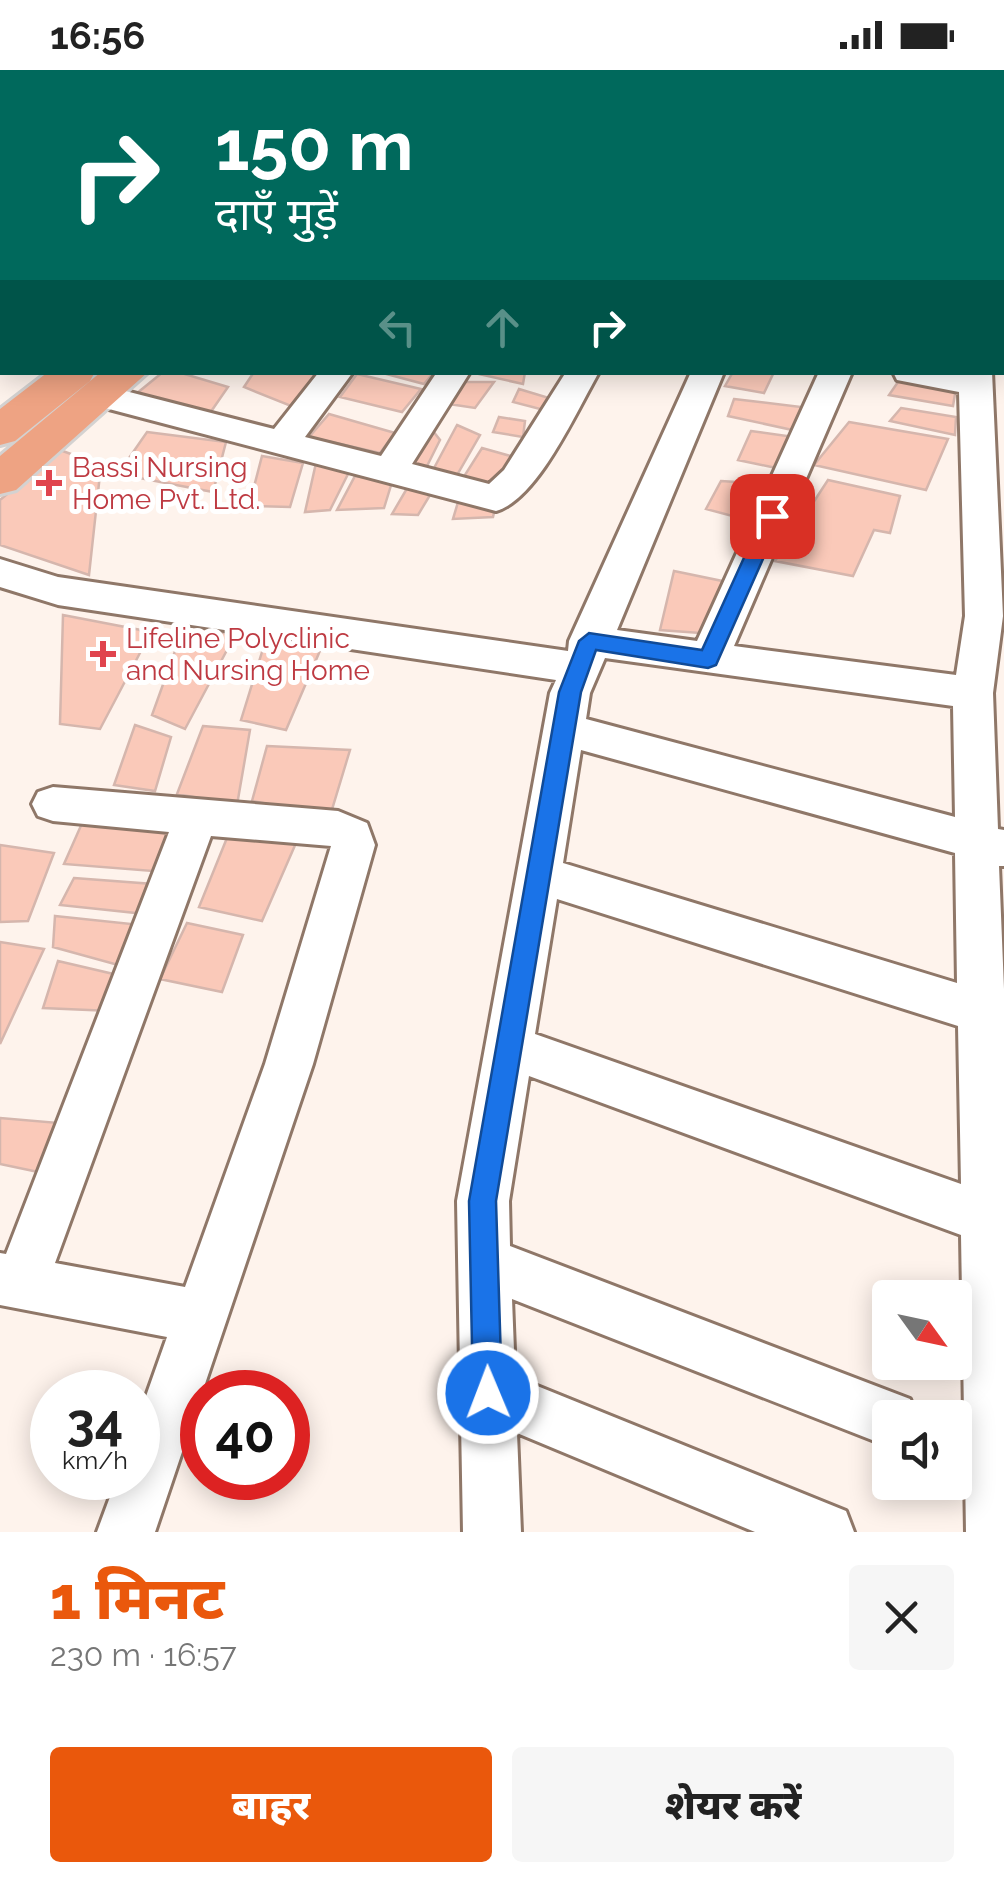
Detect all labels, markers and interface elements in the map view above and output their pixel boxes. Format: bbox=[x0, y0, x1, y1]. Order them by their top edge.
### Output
text: 16:56 bbox=[50, 13, 145, 58]
text: 150 m bbox=[215, 104, 413, 186]
icon: right bbox=[50, 110, 180, 240]
text: दाएँ मुड़ें bbox=[215, 188, 338, 241]
icon: left bbox=[370, 300, 425, 355]
icon: ahead bbox=[475, 300, 530, 355]
icon: right bbox=[580, 300, 635, 355]
place label: Bassi Nursing Home Pvt. Ltd. bbox=[72, 451, 261, 516]
marker: Bassi Nursing Home Pvt. Ltd. bbox=[36, 470, 62, 496]
pin bbox=[730, 474, 815, 559]
icon: arrive bbox=[745, 489, 800, 544]
place label: Lifeline Polyclinic and Nursing Home bbox=[126, 622, 370, 687]
marker: Lifeline Polyclinic and Nursing Home bbox=[90, 641, 116, 667]
north arrow bbox=[872, 1280, 972, 1380]
map controls bbox=[872, 1280, 972, 1500]
position arrow bbox=[436, 1341, 540, 1445]
speed limit sign: 40 bbox=[180, 1370, 310, 1500]
text: 34 bbox=[67, 1393, 123, 1452]
button: sound bbox=[872, 1400, 972, 1500]
text: km/h bbox=[62, 1445, 128, 1475]
text: 1 मिनट bbox=[50, 1563, 224, 1633]
button: close bbox=[849, 1565, 954, 1670]
text: 230 m · 16:57 bbox=[50, 1636, 237, 1673]
button: बाहर bbox=[50, 1747, 492, 1862]
button: शेयर करें bbox=[512, 1747, 954, 1862]

